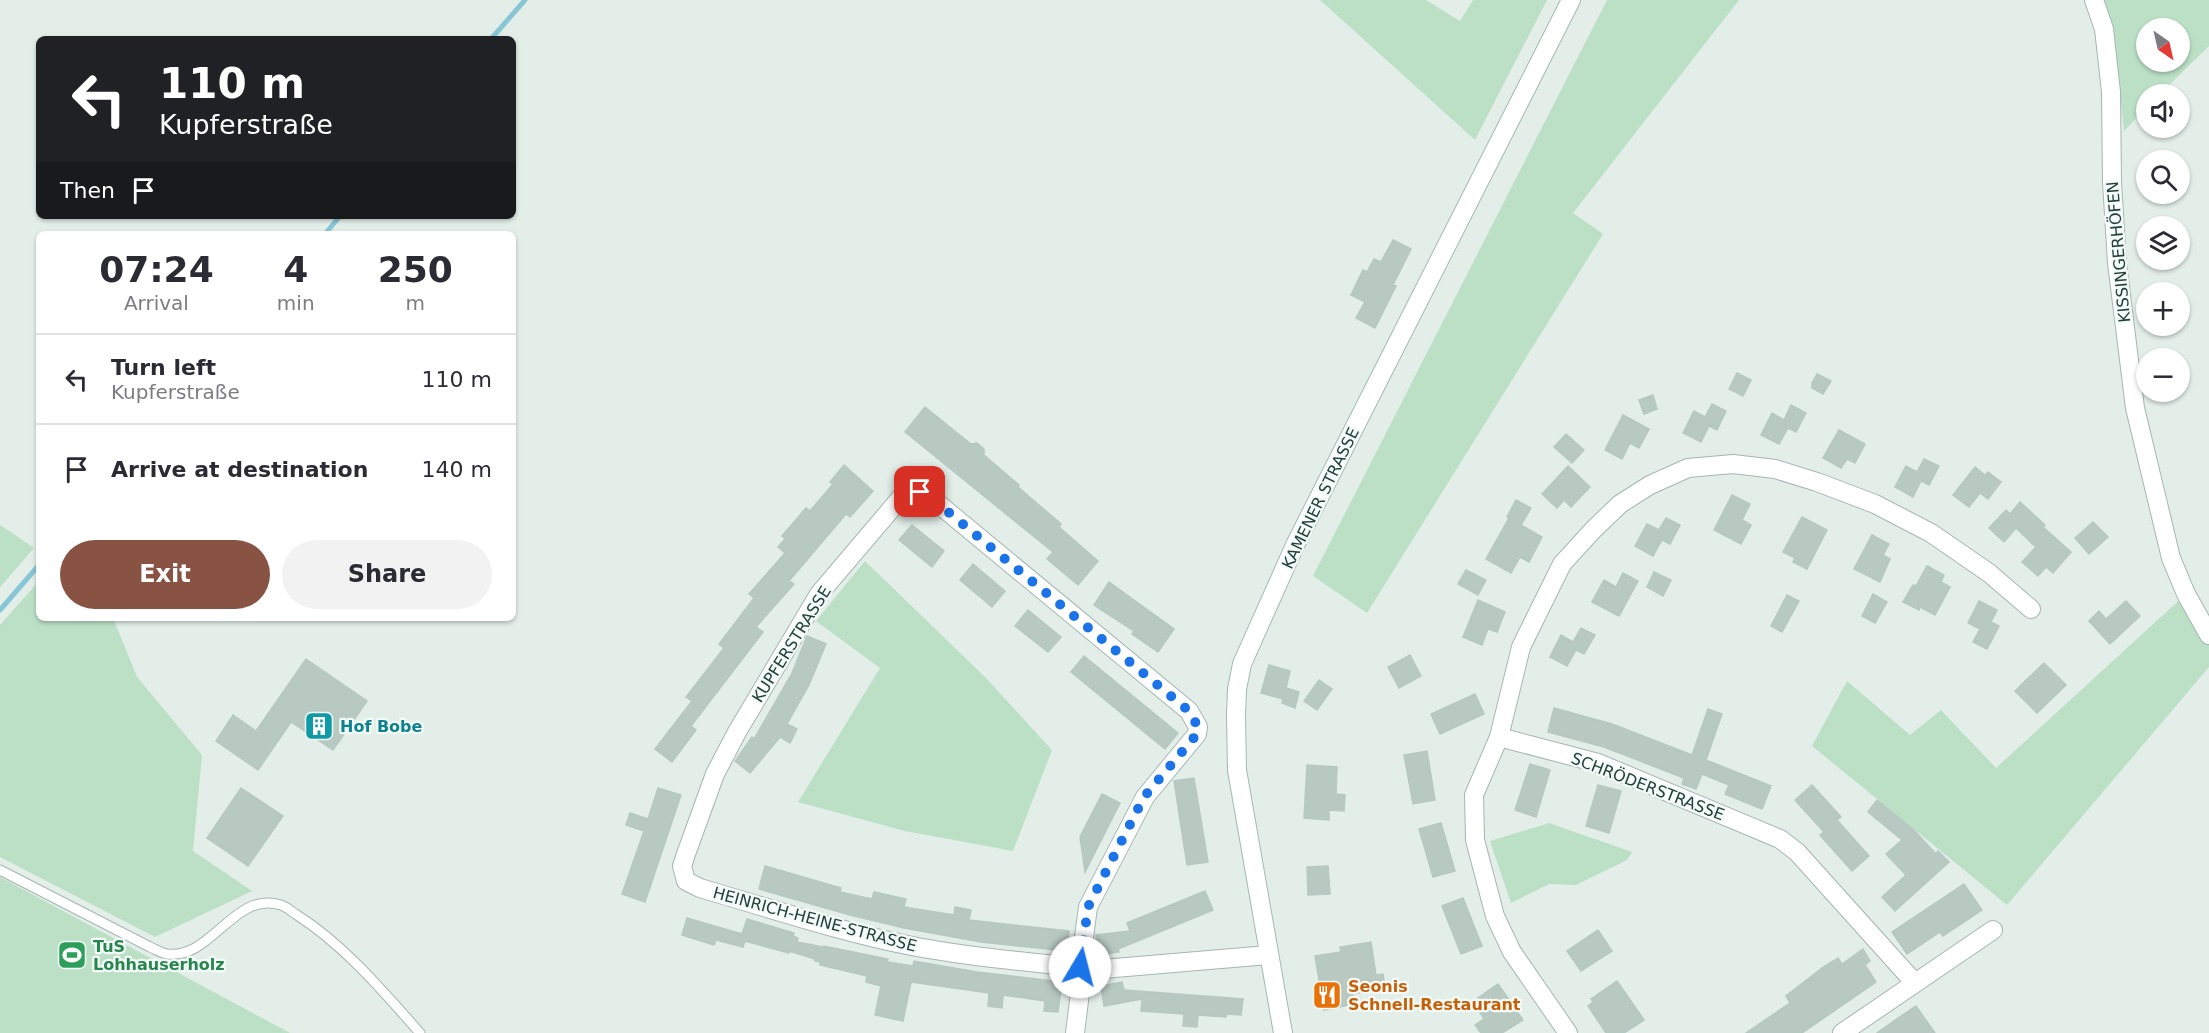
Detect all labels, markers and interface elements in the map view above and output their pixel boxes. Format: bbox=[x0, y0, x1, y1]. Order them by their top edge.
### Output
north arrow bbox=[2136, 18, 2190, 72]
map controls bbox=[2136, 18, 2190, 402]
text: 110 m bbox=[159, 59, 305, 108]
icon: left bbox=[60, 60, 138, 138]
button: sound bbox=[2136, 84, 2190, 138]
text: Kupferstraße bbox=[159, 109, 333, 140]
button: search bbox=[2136, 150, 2190, 204]
icon: arrive bbox=[127, 174, 160, 207]
text: Then bbox=[60, 178, 115, 203]
street label: KISSINGERHÖFEN bbox=[2103, 181, 2134, 323]
button: layers bbox=[2136, 216, 2190, 270]
text: 07:24 bbox=[99, 249, 214, 290]
text: 4 bbox=[283, 249, 308, 290]
text: 250 bbox=[378, 249, 453, 290]
button: + bbox=[2136, 282, 2190, 336]
text: Arrival bbox=[124, 291, 189, 315]
text: min bbox=[277, 291, 315, 315]
text: m bbox=[406, 291, 425, 315]
button: − bbox=[2136, 348, 2190, 402]
text: Turn left bbox=[111, 355, 216, 380]
icon: left bbox=[60, 363, 93, 396]
text: 110 m bbox=[422, 367, 492, 392]
text: Kupferstraße bbox=[111, 380, 240, 404]
street label: KAMENER STRASSE bbox=[1278, 424, 1363, 572]
icon: arrive bbox=[60, 453, 93, 486]
text: Arrive at destination bbox=[111, 457, 368, 482]
text: 140 m bbox=[422, 457, 492, 482]
pin bbox=[894, 466, 945, 517]
icon: arrive bbox=[903, 475, 936, 508]
button: Exit bbox=[60, 540, 270, 609]
button: Share bbox=[282, 540, 492, 609]
street label: KUPFERSTRASSE bbox=[748, 583, 835, 706]
building icon: Hof Bobe bbox=[303, 710, 335, 742]
place label: Hof Bobe bbox=[340, 717, 423, 736]
street label: SCHRÖDERSTRASSE bbox=[1569, 748, 1727, 824]
street label: HEINRICH-HEINE-STRASSE bbox=[711, 883, 919, 956]
position arrow bbox=[1048, 935, 1112, 999]
place label: TuS Lohhauserholz bbox=[93, 937, 225, 974]
sports icon: TuS Lohhauserholz bbox=[56, 939, 88, 971]
place label: Seonis Schnell-Restaurant bbox=[1348, 977, 1521, 1014]
restaurant icon: Seonis Schnell-Restaurant bbox=[1311, 979, 1343, 1011]

